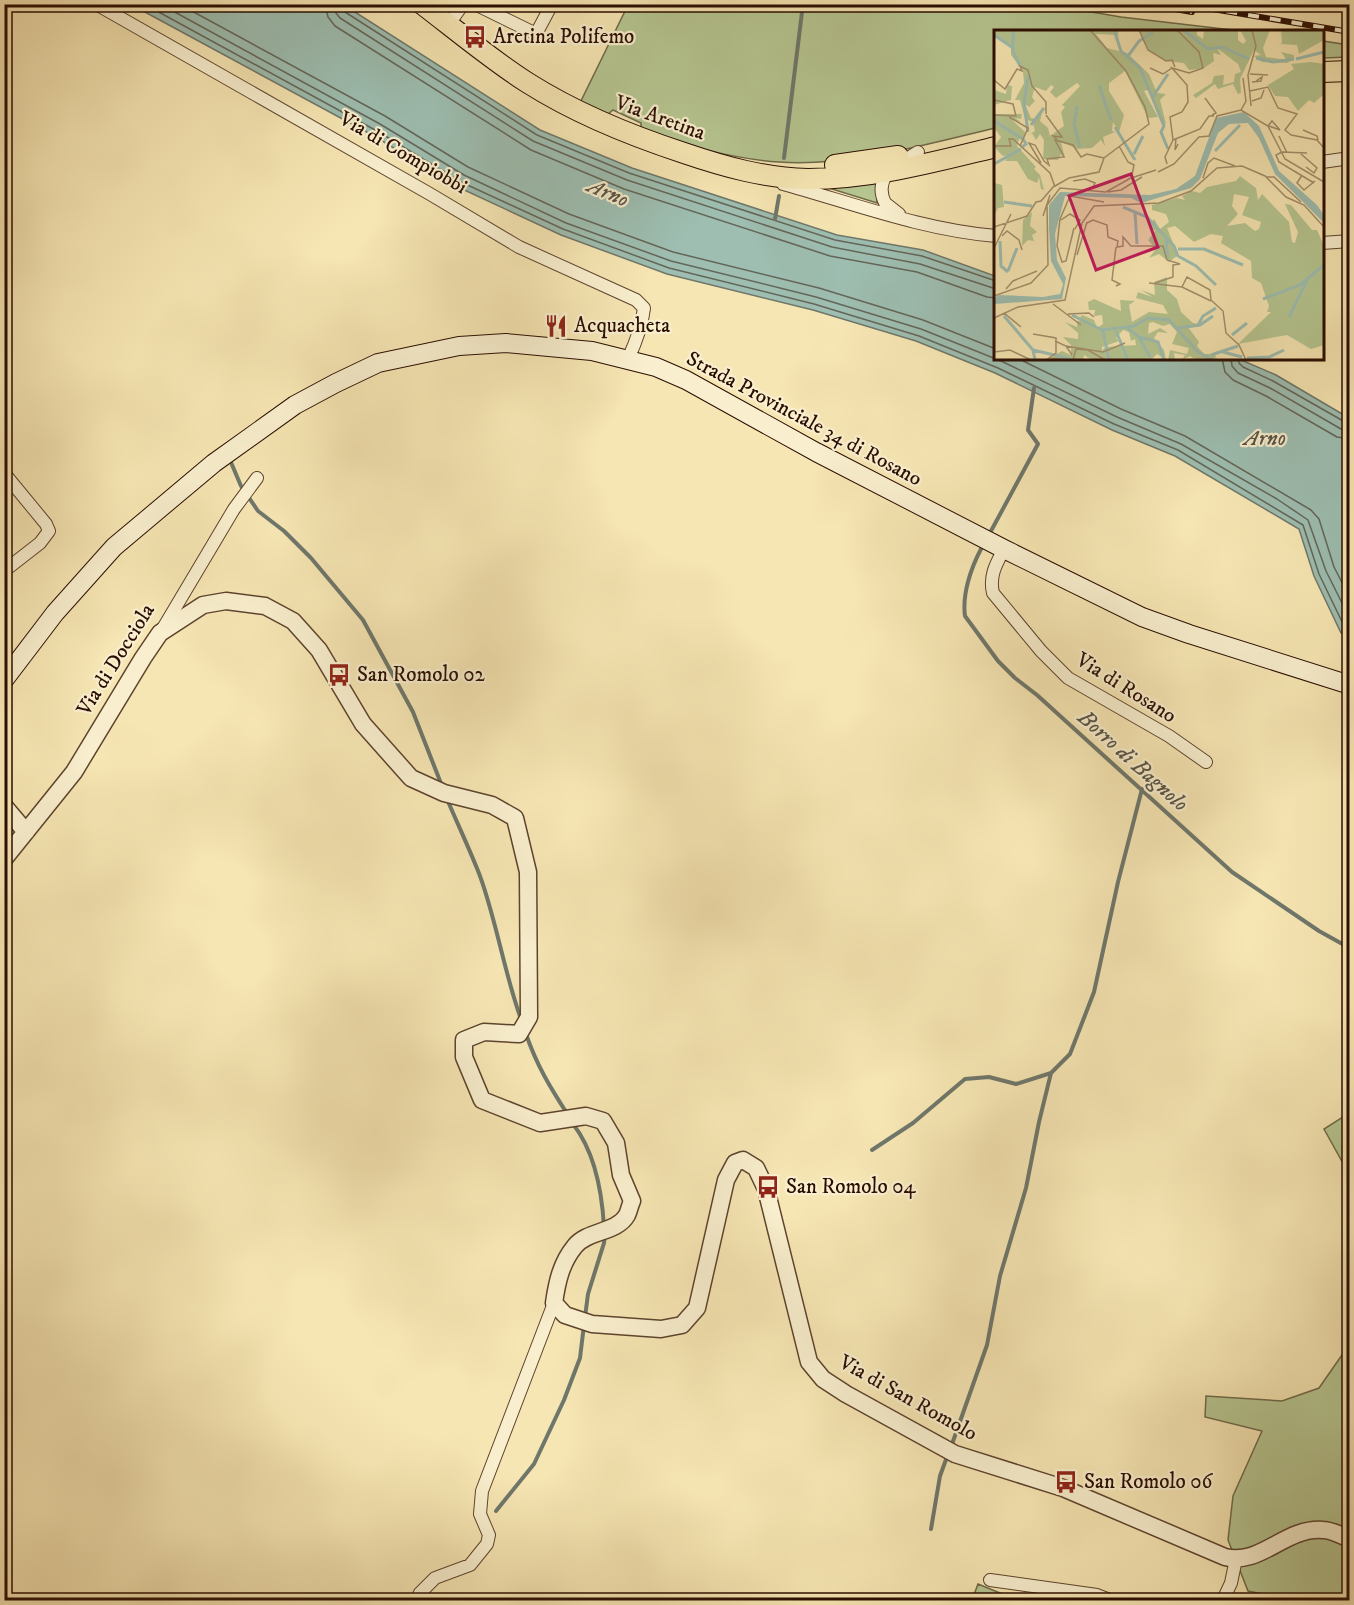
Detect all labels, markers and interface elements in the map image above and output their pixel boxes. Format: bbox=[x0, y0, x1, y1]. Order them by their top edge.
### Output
bus stop icon: Aretina Polifemo bbox=[462, 24, 488, 50]
place label: Aretina Polifemo bbox=[493, 24, 634, 50]
inset map bbox=[994, 30, 1324, 360]
street label: Via Aretina bbox=[610, 89, 709, 146]
street label: Via di Compiobbi bbox=[333, 105, 472, 200]
water label: Arno bbox=[581, 171, 633, 214]
restaurant icon: Acquacheta bbox=[543, 313, 569, 339]
place label: Acquacheta bbox=[574, 313, 670, 339]
street label: Strada Provinciale 34 di Rosano bbox=[682, 346, 926, 492]
water label: Arno bbox=[1241, 425, 1286, 452]
street label: Via di Docciola bbox=[71, 599, 161, 722]
street label: Via di Rosano bbox=[1070, 646, 1181, 729]
bus stop icon: San Romolo 02 bbox=[326, 662, 352, 688]
place label: San Romolo 02 bbox=[357, 662, 486, 688]
water label: Borro di Bagnolo bbox=[1072, 704, 1194, 818]
bus stop icon: San Romolo 04 bbox=[755, 1174, 781, 1200]
place label: San Romolo 04 bbox=[786, 1174, 917, 1200]
street label: Via di San Romolo bbox=[833, 1349, 982, 1447]
bus stop icon: San Romolo 06 bbox=[1053, 1469, 1079, 1495]
place label: San Romolo 06 bbox=[1084, 1469, 1214, 1495]

